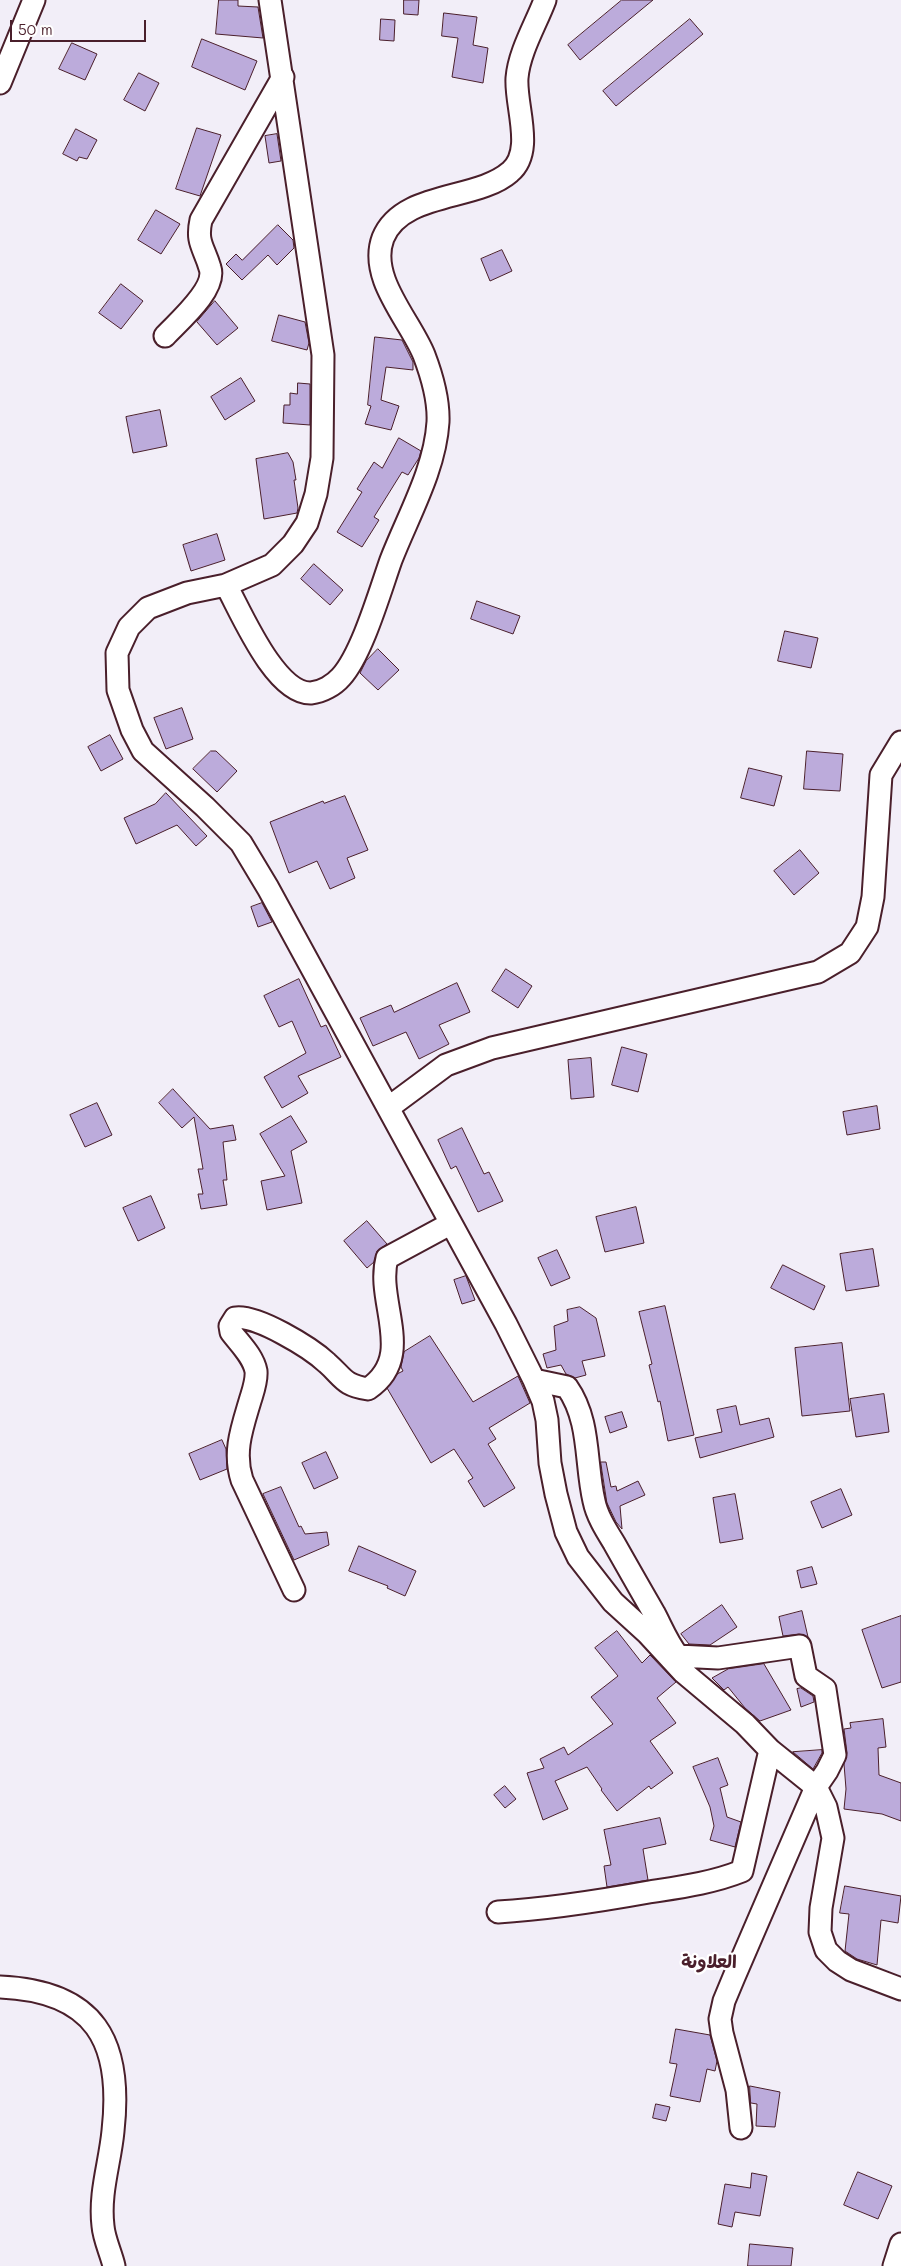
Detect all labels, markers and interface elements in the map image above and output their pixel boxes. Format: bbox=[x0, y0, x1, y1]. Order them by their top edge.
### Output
scale bar bbox=[12, 10, 149, 42]
text: 50 m bbox=[18, 19, 53, 39]
district label: العلاونة bbox=[681, 1951, 737, 1973]

